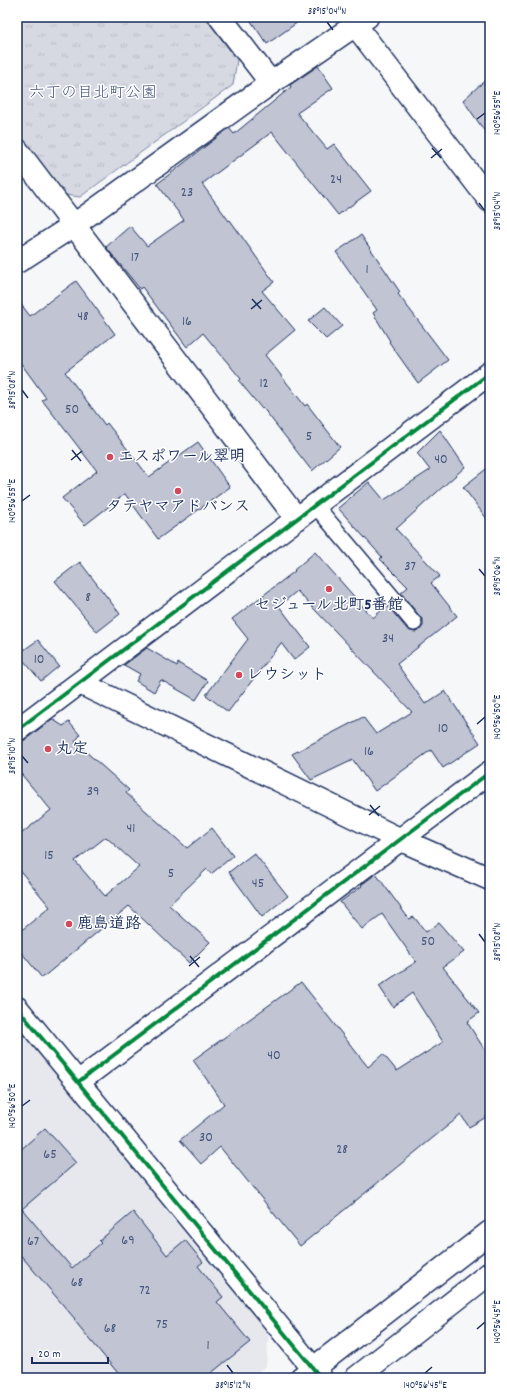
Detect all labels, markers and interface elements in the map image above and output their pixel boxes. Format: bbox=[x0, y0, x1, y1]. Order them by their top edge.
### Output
text: 38°15'04"N bbox=[308, 5, 346, 19]
park label: 六丁の目北町公園 bbox=[29, 82, 157, 105]
text: 140°56'55"E bbox=[491, 91, 505, 135]
house number: 24 bbox=[330, 170, 342, 190]
house number: 23 bbox=[181, 183, 193, 203]
text: 38°15'04"N bbox=[491, 192, 505, 230]
house number: 17 bbox=[131, 248, 139, 268]
house number: 1 bbox=[365, 260, 369, 280]
house number: 48 bbox=[77, 307, 89, 327]
house number: 16 bbox=[182, 312, 192, 332]
text: 38°15'08"N bbox=[6, 371, 20, 409]
house number: 12 bbox=[259, 374, 269, 394]
house number: 50 bbox=[65, 400, 79, 420]
house number: 5 bbox=[306, 427, 312, 447]
place label: エスポワール翠明 bbox=[118, 446, 245, 469]
house number: 40 bbox=[434, 450, 448, 470]
marker: エスポワール翠明 bbox=[105, 452, 115, 462]
text: 140°56'55"E bbox=[6, 479, 20, 523]
marker: タテヤマアドバンス bbox=[173, 486, 183, 496]
place label: タテヤマアドバンス bbox=[106, 496, 250, 519]
text: 38°15'06"N bbox=[491, 556, 505, 596]
house number: 37 bbox=[404, 557, 416, 577]
marker: セジュール北町5番館 bbox=[324, 584, 334, 594]
house number: 8 bbox=[85, 588, 91, 608]
place label: セジュール北町5番館 bbox=[254, 594, 404, 617]
house number: 34 bbox=[382, 629, 394, 649]
house number: 10 bbox=[34, 650, 44, 670]
place label: レウシット bbox=[247, 664, 327, 687]
marker: レウシット bbox=[234, 670, 244, 680]
text: 140°56'50"E bbox=[491, 694, 505, 739]
house number: 10 bbox=[438, 719, 448, 739]
text: 38°15'10"N bbox=[6, 738, 20, 774]
place label: 丸定 bbox=[56, 738, 88, 761]
house number: 16 bbox=[364, 742, 374, 762]
marker: 丸定 bbox=[43, 744, 53, 754]
house number: 39 bbox=[87, 782, 99, 802]
house number: 41 bbox=[127, 819, 135, 839]
house number: 15 bbox=[44, 846, 54, 866]
house number: 5 bbox=[168, 864, 174, 884]
house number: 45 bbox=[252, 874, 264, 894]
place label: 鹿島道路 bbox=[77, 913, 141, 936]
marker: 鹿島道路 bbox=[64, 919, 74, 929]
text: 38°15'08"N bbox=[491, 923, 505, 961]
house number: 50 bbox=[421, 932, 435, 952]
house number: 40 bbox=[267, 1046, 281, 1066]
text: 140°56'50"E bbox=[6, 1083, 20, 1128]
house number: 30 bbox=[199, 1128, 213, 1148]
house number: 28 bbox=[336, 1140, 348, 1160]
house number: 65 bbox=[43, 1145, 57, 1165]
house number: 69 bbox=[121, 1231, 135, 1251]
house number: 67 bbox=[27, 1232, 39, 1252]
house number: 68 bbox=[71, 1273, 84, 1293]
house number: 72 bbox=[139, 1281, 151, 1301]
text: 140°56'45"E bbox=[491, 1300, 505, 1344]
house number: 75 bbox=[156, 1315, 168, 1335]
house number: 68 bbox=[104, 1319, 117, 1339]
house number: 1 bbox=[206, 1336, 210, 1356]
scale bar bbox=[32, 1339, 108, 1365]
text: 20 m bbox=[38, 1346, 61, 1363]
text: 38°15'12"N bbox=[215, 1379, 251, 1393]
text: 140°56'45"E bbox=[403, 1379, 447, 1393]

